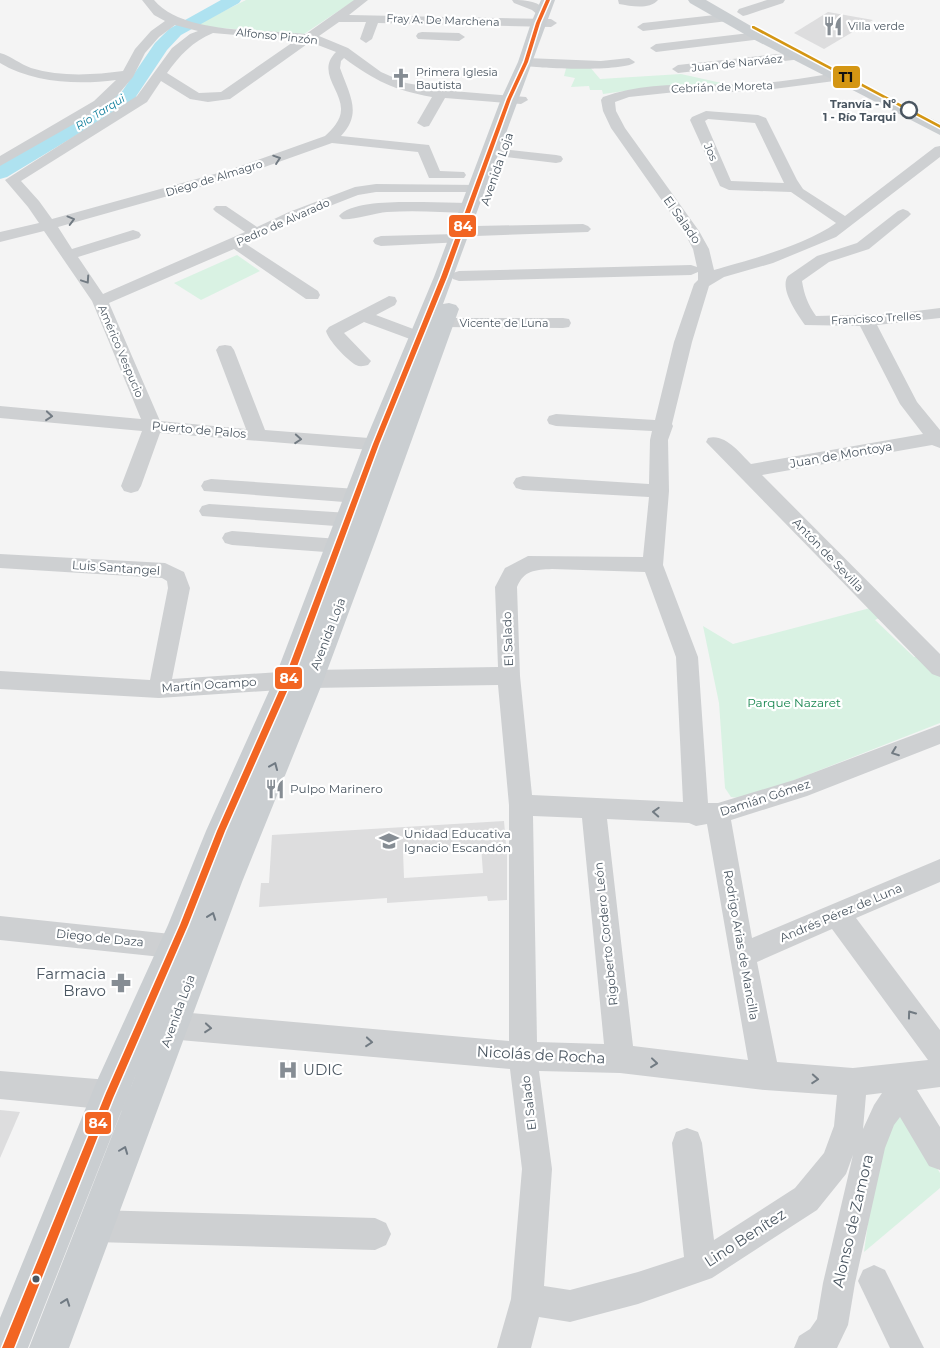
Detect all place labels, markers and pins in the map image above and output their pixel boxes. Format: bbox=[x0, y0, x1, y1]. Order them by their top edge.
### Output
restaurant icon: Villa verde bbox=[822, 15, 844, 37]
place label: Villa verde bbox=[848, 19, 905, 33]
place label: Primera Iglesia Bautista bbox=[416, 65, 498, 92]
church icon: Primera Iglesia Bautista bbox=[390, 67, 412, 89]
place label: Tranvía - Nº 1 - Río Tarqui bbox=[823, 97, 896, 124]
marker: Tranvía - Nº 1 - Río Tarqui bbox=[900, 101, 918, 119]
restaurant icon: Pulpo Marinero bbox=[264, 778, 286, 800]
place label: Pulpo Marinero bbox=[290, 781, 383, 796]
place label: Unidad Educativa Ignacio Escandón bbox=[404, 826, 511, 855]
school or university icon: Unidad Educativa Ignacio Escandón bbox=[378, 830, 400, 852]
place label: Farmacia Bravo bbox=[36, 964, 106, 1000]
pharmacy icon: Farmacia Bravo bbox=[110, 972, 132, 994]
hospital icon: UDIC bbox=[277, 1059, 299, 1081]
place label: UDIC bbox=[303, 1060, 343, 1079]
unlabelled marker bbox=[31, 1274, 41, 1284]

